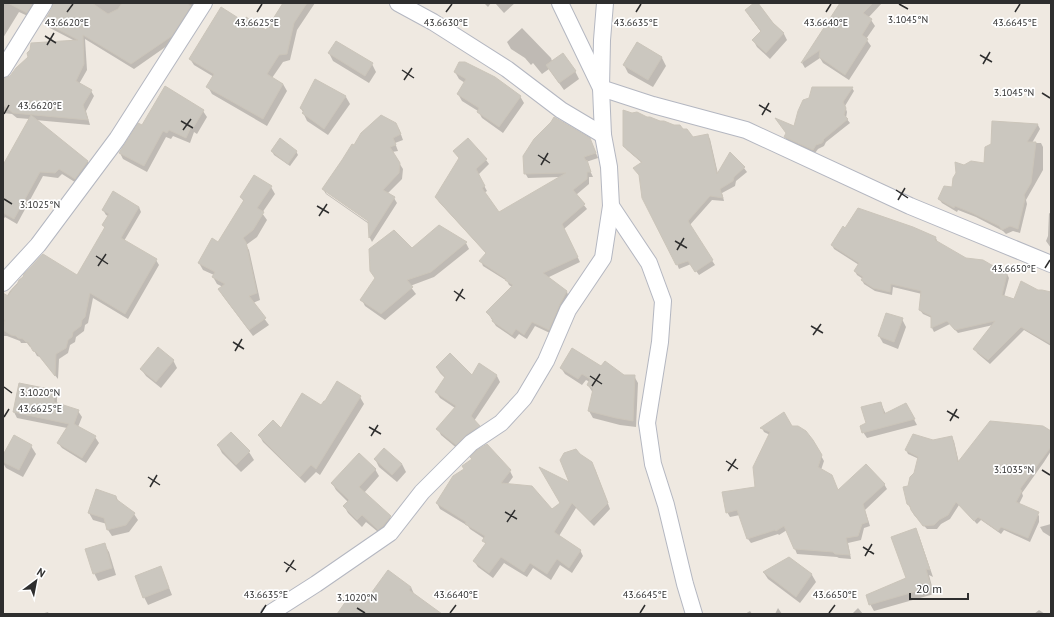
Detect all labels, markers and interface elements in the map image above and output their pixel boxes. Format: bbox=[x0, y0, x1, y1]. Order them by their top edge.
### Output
text: 3.1045°N bbox=[888, 13, 928, 26]
text: 43.6620°E bbox=[45, 16, 89, 29]
text: 43.6625°E bbox=[235, 16, 279, 29]
text: 43.6630°E bbox=[424, 16, 468, 29]
text: 43.6635°E bbox=[614, 16, 658, 29]
text: 43.6640°E bbox=[804, 16, 848, 29]
text: 43.6645°E bbox=[993, 16, 1037, 29]
text: 3.1045°N bbox=[994, 86, 1034, 99]
text: 43.6620°E bbox=[18, 99, 62, 112]
text: 3.1025°N bbox=[20, 198, 60, 211]
text: 43.6650°E bbox=[992, 262, 1036, 275]
text: 3.1020°N bbox=[20, 386, 60, 399]
text: 43.6625°E bbox=[18, 402, 62, 415]
text: 3.1035°N bbox=[994, 463, 1034, 476]
north arrow bbox=[16, 561, 56, 601]
text: N bbox=[35, 565, 48, 580]
scale bar bbox=[910, 575, 968, 601]
text: 20 m bbox=[916, 581, 942, 596]
text: 43.6635°E bbox=[244, 588, 288, 601]
text: 43.6640°E bbox=[434, 588, 478, 601]
text: 43.6645°E bbox=[623, 588, 667, 601]
text: 43.6650°E bbox=[813, 588, 857, 601]
text: 3.1020°N bbox=[337, 591, 377, 604]

